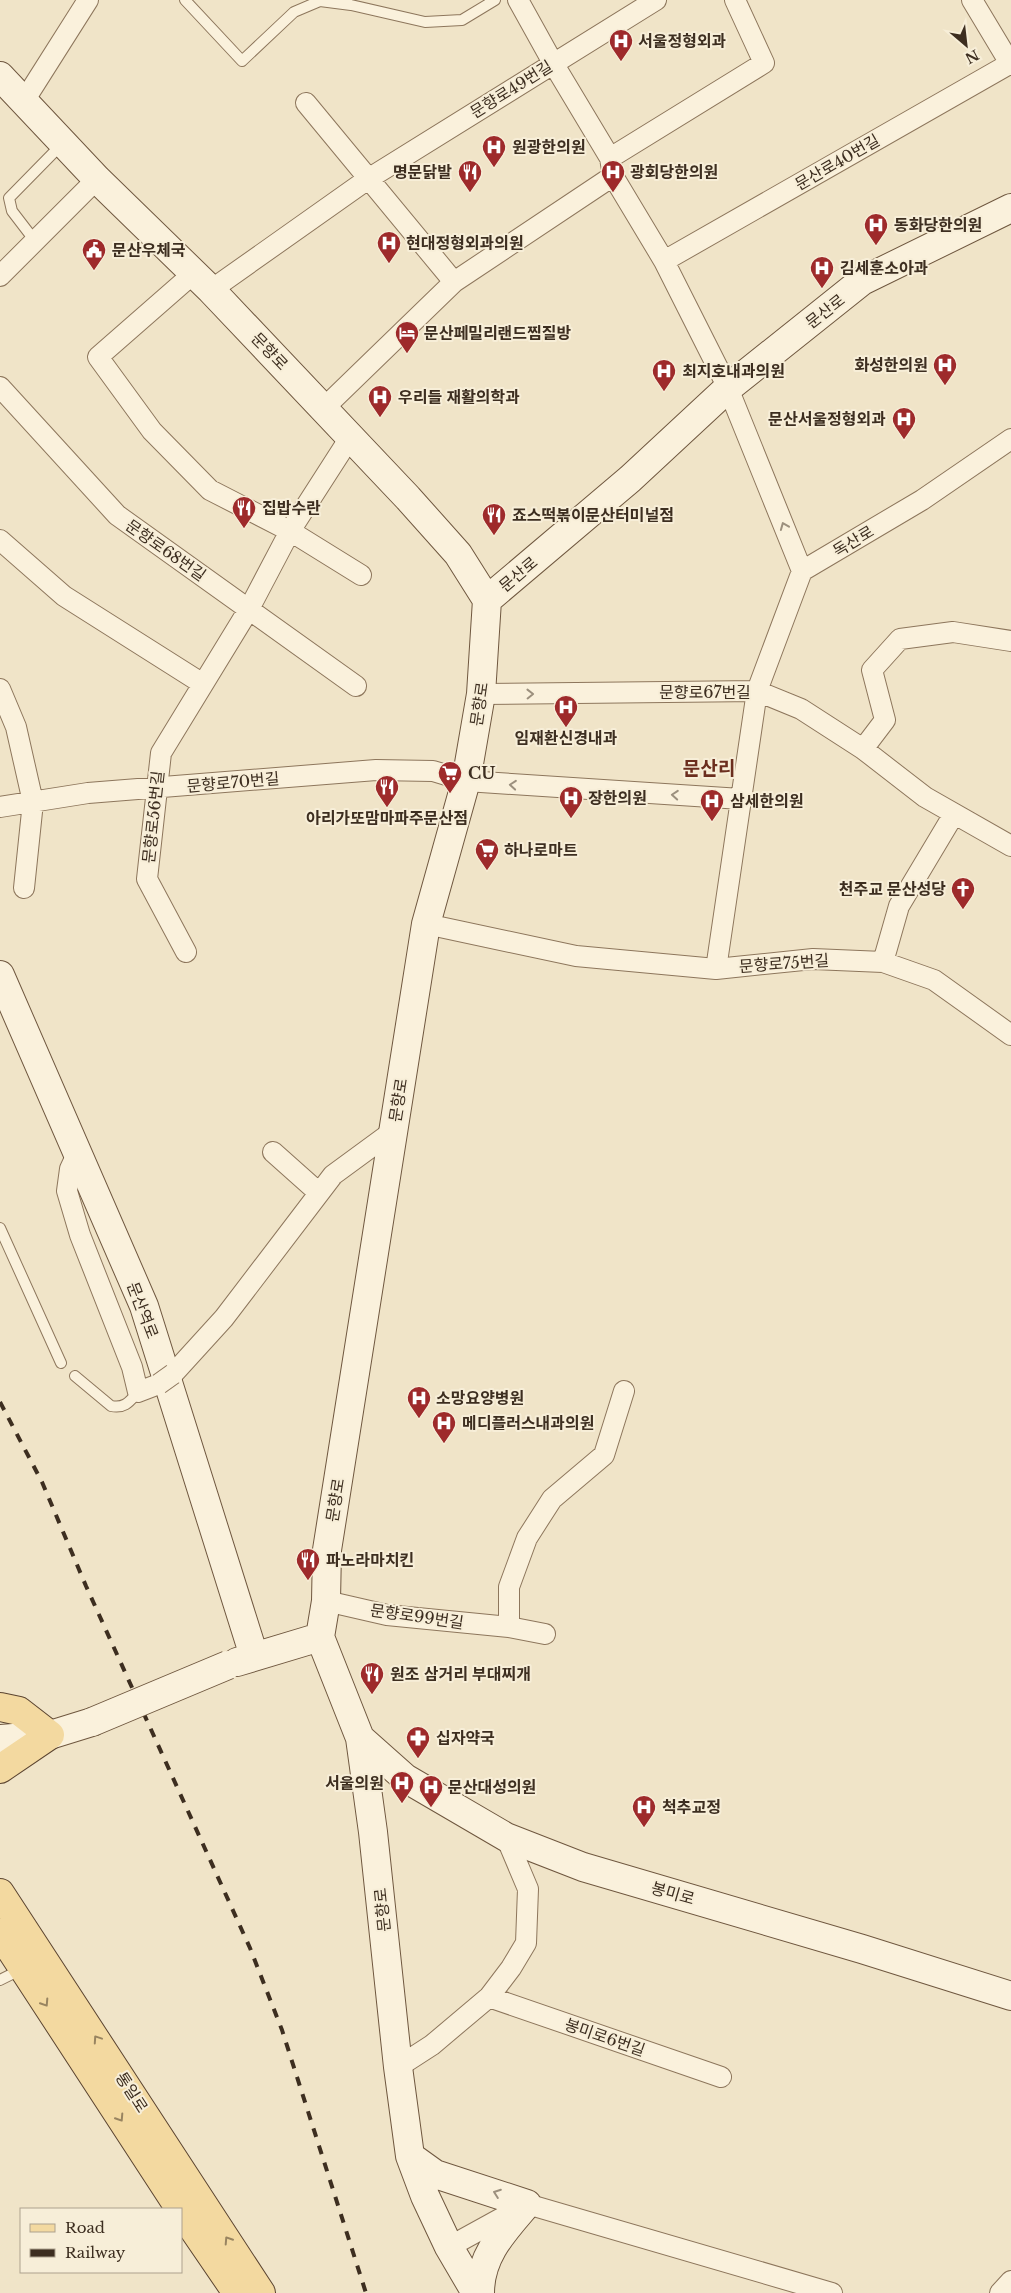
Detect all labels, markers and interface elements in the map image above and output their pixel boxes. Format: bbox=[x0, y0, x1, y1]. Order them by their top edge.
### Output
north arrow bbox=[941, 20, 991, 70]
hospital icon: 서울정형외과 bbox=[608, 28, 634, 62]
place label: 서울정형외과 bbox=[638, 31, 726, 51]
text: N bbox=[962, 45, 982, 68]
street label: 문향로49번길 bbox=[466, 56, 556, 122]
street label: 문산로40번길 bbox=[791, 130, 883, 194]
hospital icon: 원광한의원 bbox=[481, 134, 507, 168]
place label: 원광한의원 bbox=[512, 137, 586, 157]
restaurant icon: 명문닭발 bbox=[457, 159, 483, 193]
hospital icon: 광회당한의원 bbox=[600, 159, 626, 193]
place label: 명문닭발 bbox=[393, 162, 452, 182]
place label: 광회당한의원 bbox=[630, 162, 718, 182]
hospital icon: 동화당한의원 bbox=[863, 212, 889, 246]
place label: 동화당한의원 bbox=[894, 215, 982, 235]
hospital icon: 현대정형외과의원 bbox=[376, 230, 402, 264]
place label: 현대정형외과의원 bbox=[406, 233, 524, 253]
public building icon: 문산우체국 bbox=[81, 237, 107, 271]
place label: 문산우체국 bbox=[112, 240, 186, 260]
hospital icon: 김세훈소아과 bbox=[809, 255, 835, 289]
place label: 김세훈소아과 bbox=[840, 258, 928, 278]
street label: 문산로 bbox=[801, 289, 849, 332]
hotel icon: 문산페밀리랜드찜질방 bbox=[394, 320, 420, 354]
place label: 문산페밀리랜드찜질방 bbox=[424, 323, 571, 343]
street label: 문향로 bbox=[247, 328, 293, 374]
hospital icon: 화성한의원 bbox=[932, 352, 958, 386]
place label: 화성한의원 bbox=[854, 355, 928, 375]
hospital icon: 최지호내과의원 bbox=[651, 358, 677, 392]
place label: 최지호내과의원 bbox=[682, 361, 785, 381]
hospital icon: 우리들 재활의학과 bbox=[367, 384, 393, 418]
place label: 우리들 재활의학과 bbox=[398, 387, 520, 407]
hospital icon: 문산서울정형외과 bbox=[891, 406, 917, 440]
place label: 문산서울정형외과 bbox=[768, 409, 886, 429]
restaurant icon: 집밥수란 bbox=[231, 495, 257, 529]
place label: 집밥수란 bbox=[262, 498, 321, 518]
restaurant icon: 죠스떡볶이문산터미널점 bbox=[481, 502, 507, 536]
place label: 죠스떡볶이문산터미널점 bbox=[512, 505, 674, 525]
street label: 문향로68번길 bbox=[122, 515, 210, 585]
street label: 독산로 bbox=[829, 521, 877, 561]
one-way arrow bbox=[780, 522, 790, 530]
street label: 문산로 bbox=[495, 552, 542, 596]
street label: 문향로 bbox=[466, 680, 492, 727]
street label: 문향로67번길 bbox=[659, 682, 751, 702]
one-way arrow bbox=[526, 689, 534, 699]
hospital icon: 임재환신경내과 bbox=[553, 694, 579, 728]
place label: 임재환신경내과 bbox=[514, 728, 618, 748]
district label: 문산리 bbox=[683, 757, 735, 780]
supermarket icon: CU bbox=[437, 760, 463, 794]
place label: CU bbox=[468, 763, 495, 783]
street label: 문향로70번길 bbox=[186, 768, 280, 796]
street label: 문향로56번길 bbox=[138, 770, 168, 864]
restaurant icon: 아리가또맘마파주문산점 bbox=[374, 774, 400, 808]
one-way arrow bbox=[508, 779, 516, 790]
hospital icon: 장한의원 bbox=[558, 785, 584, 819]
place label: 장한의원 bbox=[588, 788, 647, 808]
hospital icon: 삼세한의원 bbox=[699, 788, 725, 822]
one-way arrow bbox=[671, 790, 679, 801]
place label: 삼세한의원 bbox=[730, 791, 804, 811]
place label: 아리가또맘마파주문산점 bbox=[306, 808, 468, 828]
supermarket icon: 하나로마트 bbox=[474, 837, 500, 871]
place label: 하나로마트 bbox=[504, 840, 578, 860]
church icon: 천주교 문산성당 bbox=[950, 876, 976, 910]
place label: 천주교 문산성당 bbox=[839, 879, 946, 899]
street label: 문향로75번길 bbox=[738, 950, 830, 976]
street label: 문향로 bbox=[385, 1076, 411, 1123]
street label: 문산역로 bbox=[123, 1279, 163, 1341]
hospital icon: 소망요양병원 bbox=[406, 1385, 432, 1419]
place label: 소망요양병원 bbox=[436, 1388, 524, 1408]
hospital icon: 메디플러스내과의원 bbox=[431, 1410, 457, 1444]
place label: 메디플러스내과의원 bbox=[462, 1413, 594, 1433]
street label: 문향로 bbox=[322, 1476, 348, 1523]
restaurant icon: 파노라마치킨 bbox=[295, 1547, 321, 1581]
place label: 파노라마치킨 bbox=[326, 1550, 414, 1570]
street label: 문향로99번길 bbox=[369, 1600, 465, 1632]
restaurant icon: 원조 삼거리 부대찌개 bbox=[359, 1661, 385, 1695]
place label: 원조 삼거리 부대찌개 bbox=[390, 1664, 531, 1684]
pharmacy icon: 십자약국 bbox=[405, 1725, 431, 1759]
place label: 십자약국 bbox=[436, 1728, 495, 1748]
hospital icon: 서울의원 bbox=[389, 1770, 415, 1804]
place label: 서울의원 bbox=[325, 1773, 384, 1793]
hospital icon: 문산대성의원 bbox=[418, 1774, 444, 1808]
place label: 문산대성의원 bbox=[448, 1777, 536, 1797]
hospital icon: 척추교정 bbox=[631, 1794, 657, 1828]
place label: 척추교정 bbox=[662, 1797, 721, 1817]
street label: 봉미로 bbox=[649, 1877, 697, 1909]
street label: 문향로 bbox=[370, 1887, 394, 1933]
one-way arrow bbox=[39, 1998, 49, 2007]
street label: 봉미로6번길 bbox=[562, 2014, 648, 2060]
one-way arrow bbox=[94, 2035, 103, 2045]
street label: 통일로 bbox=[112, 2068, 153, 2116]
one-way arrow bbox=[114, 2112, 123, 2122]
one-way arrow bbox=[493, 2189, 501, 2199]
legend bbox=[20, 2208, 182, 2273]
text: Road bbox=[65, 2218, 105, 2237]
one-way arrow bbox=[224, 2237, 234, 2246]
text: Railway bbox=[65, 2243, 126, 2262]

